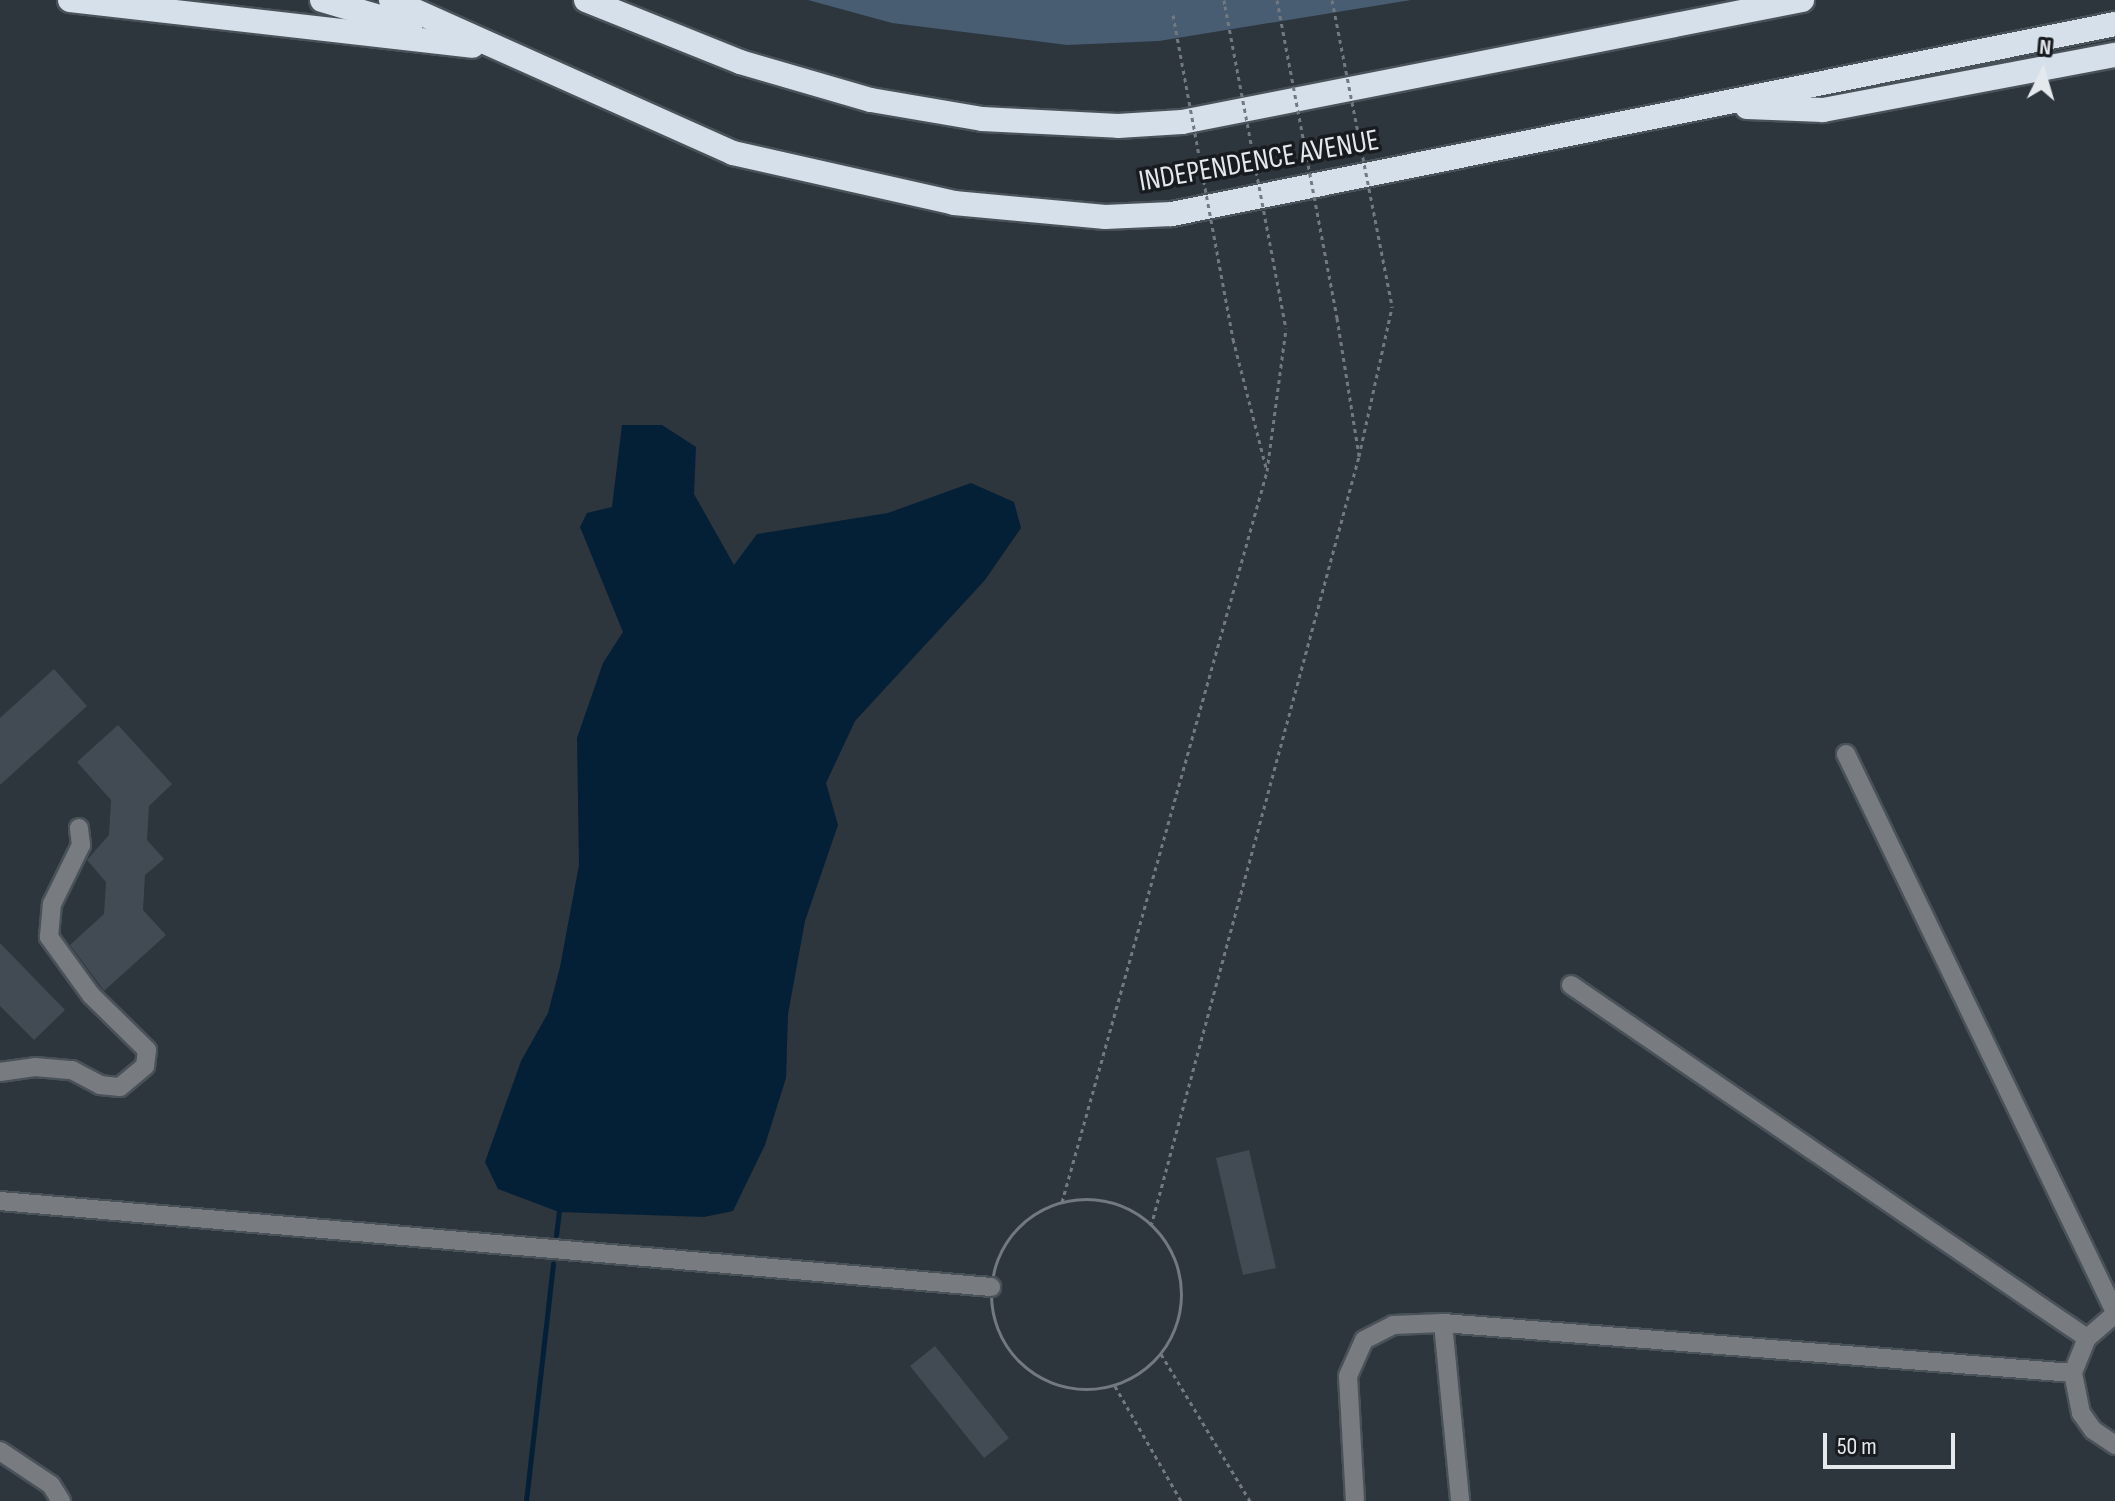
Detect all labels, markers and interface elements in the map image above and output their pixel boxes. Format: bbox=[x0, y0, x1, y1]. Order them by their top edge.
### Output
north arrow bbox=[2003, 32, 2083, 112]
text: N bbox=[2038, 34, 2052, 62]
street label: INDEPENDENCE AVENUE bbox=[1136, 122, 1382, 200]
scale bar bbox=[1827, 1417, 1959, 1467]
text: 50 m bbox=[1837, 1432, 1877, 1461]

